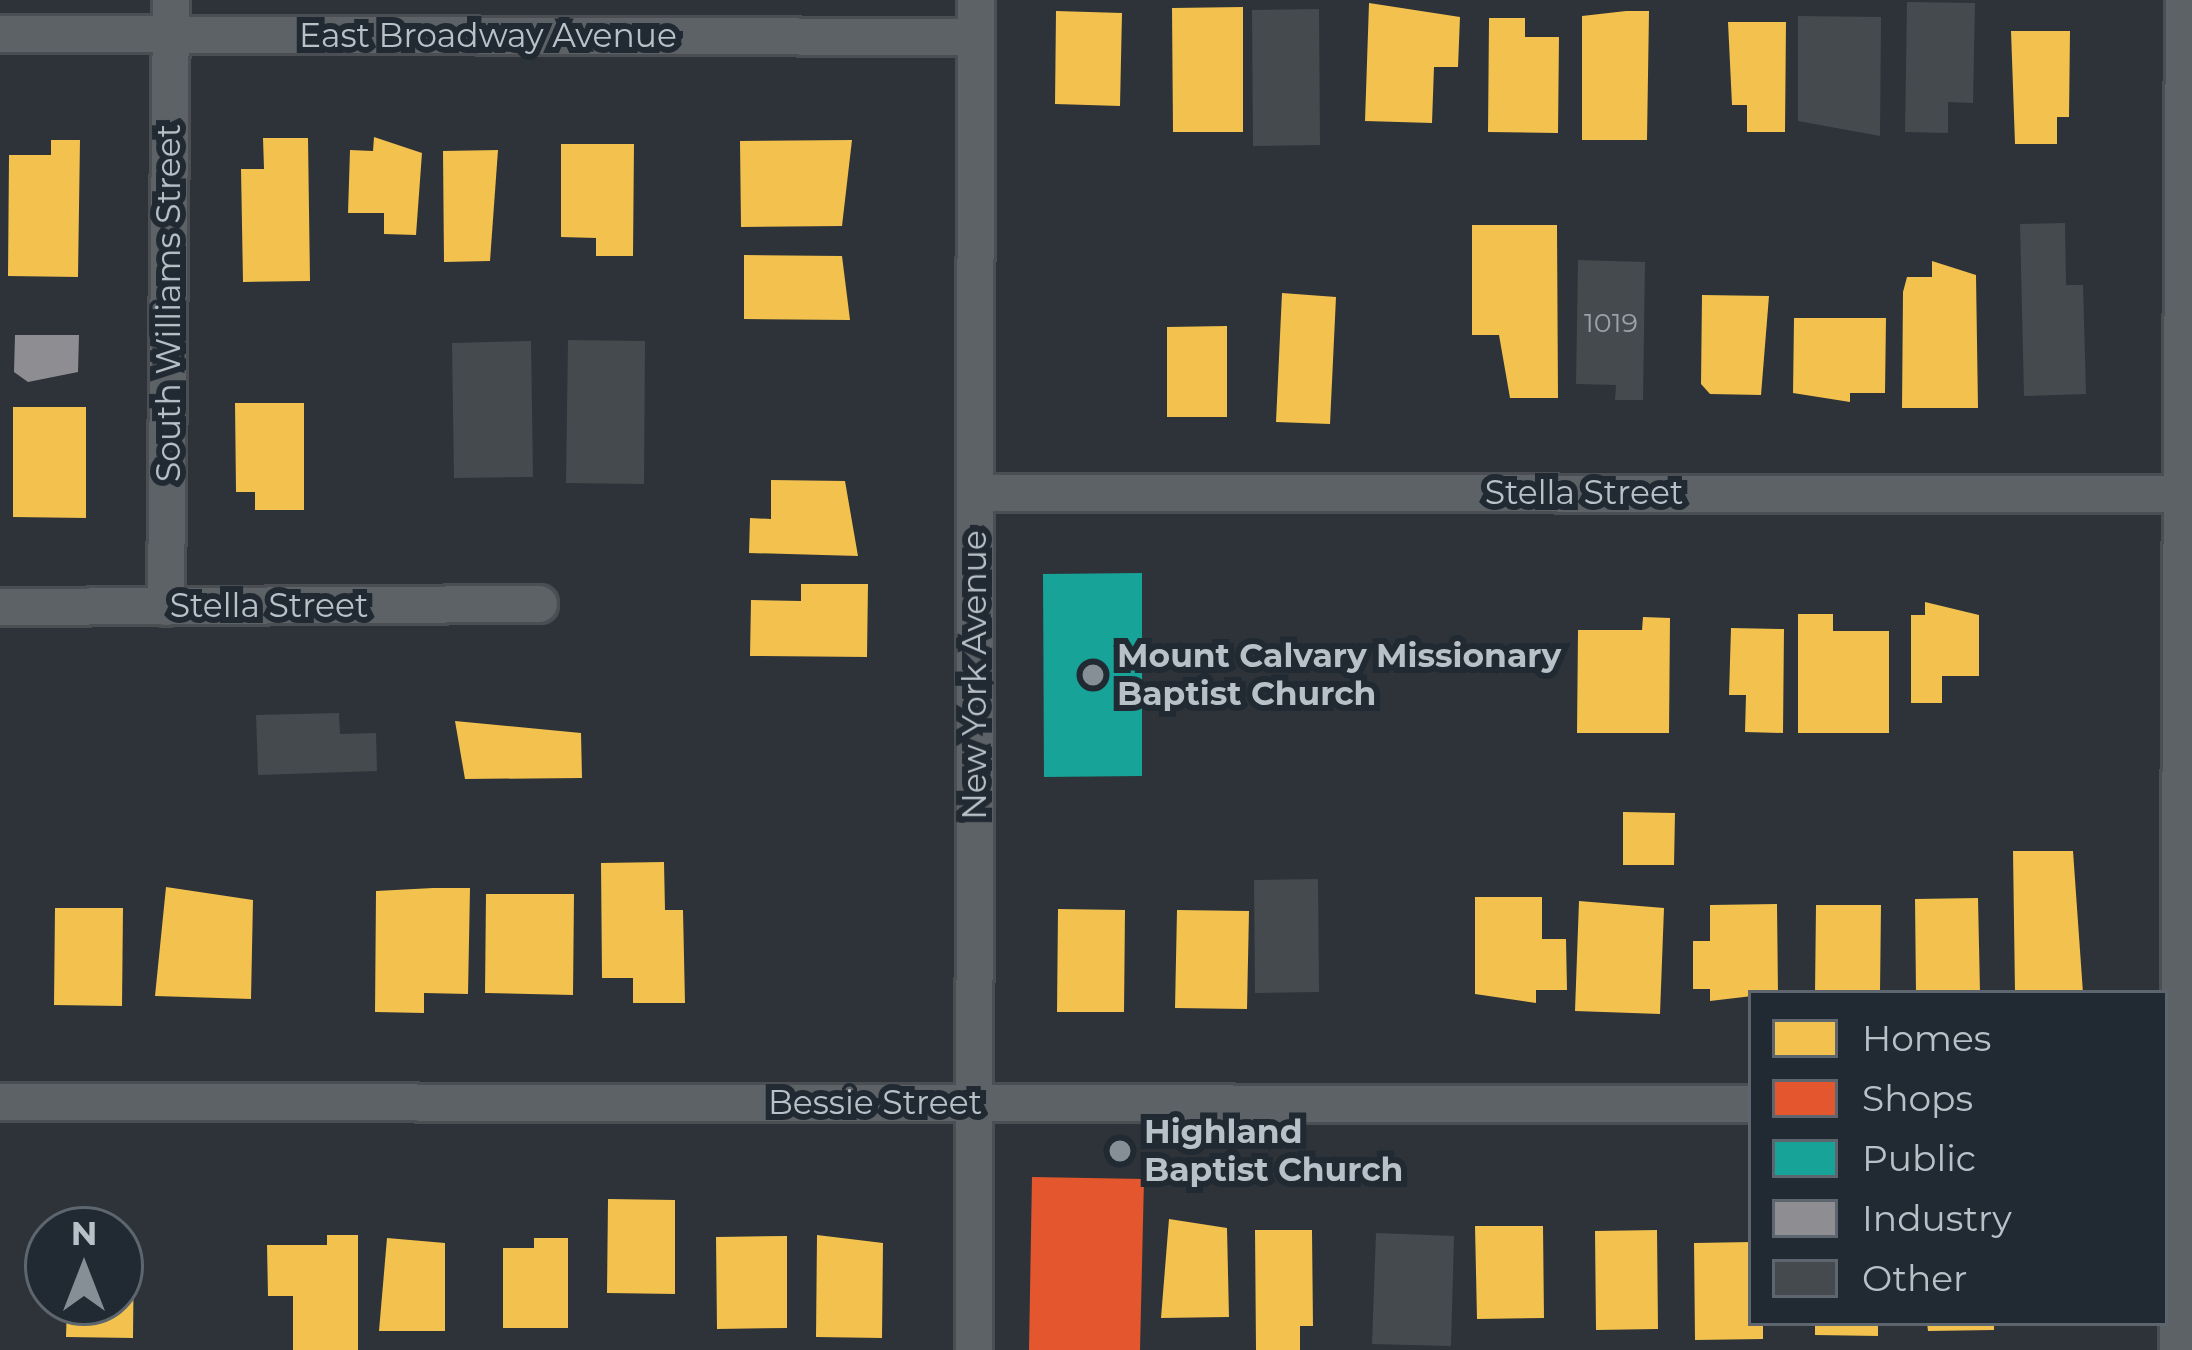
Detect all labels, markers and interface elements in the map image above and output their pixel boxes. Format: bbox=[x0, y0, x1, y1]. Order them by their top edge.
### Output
street label: East Broadway Avenue bbox=[299, 16, 677, 56]
street label: South Williams Street bbox=[149, 124, 189, 482]
house number: 1019 bbox=[1584, 307, 1638, 339]
street label: Stella Street bbox=[1485, 473, 1683, 513]
street label: New York Avenue bbox=[955, 530, 995, 820]
street label: Stella Street bbox=[170, 586, 368, 626]
place label: Mount Calvary Missionary Baptist Church bbox=[1117, 636, 1561, 714]
marker: Mount Calvary Missionary Baptist Church bbox=[1080, 662, 1106, 688]
legend bbox=[1748, 990, 2168, 1326]
text: Homes bbox=[1862, 1016, 1991, 1060]
text: Shops bbox=[1862, 1076, 1973, 1120]
street label: Bessie Street bbox=[768, 1083, 982, 1123]
place label: Highland Baptist Church bbox=[1144, 1112, 1403, 1190]
text: Public bbox=[1862, 1136, 1976, 1180]
marker: Highland Baptist Church bbox=[1107, 1138, 1133, 1164]
text: Industry bbox=[1862, 1196, 2012, 1240]
north arrow bbox=[24, 1206, 144, 1326]
text: N bbox=[71, 1213, 97, 1253]
text: Other bbox=[1862, 1256, 1968, 1300]

